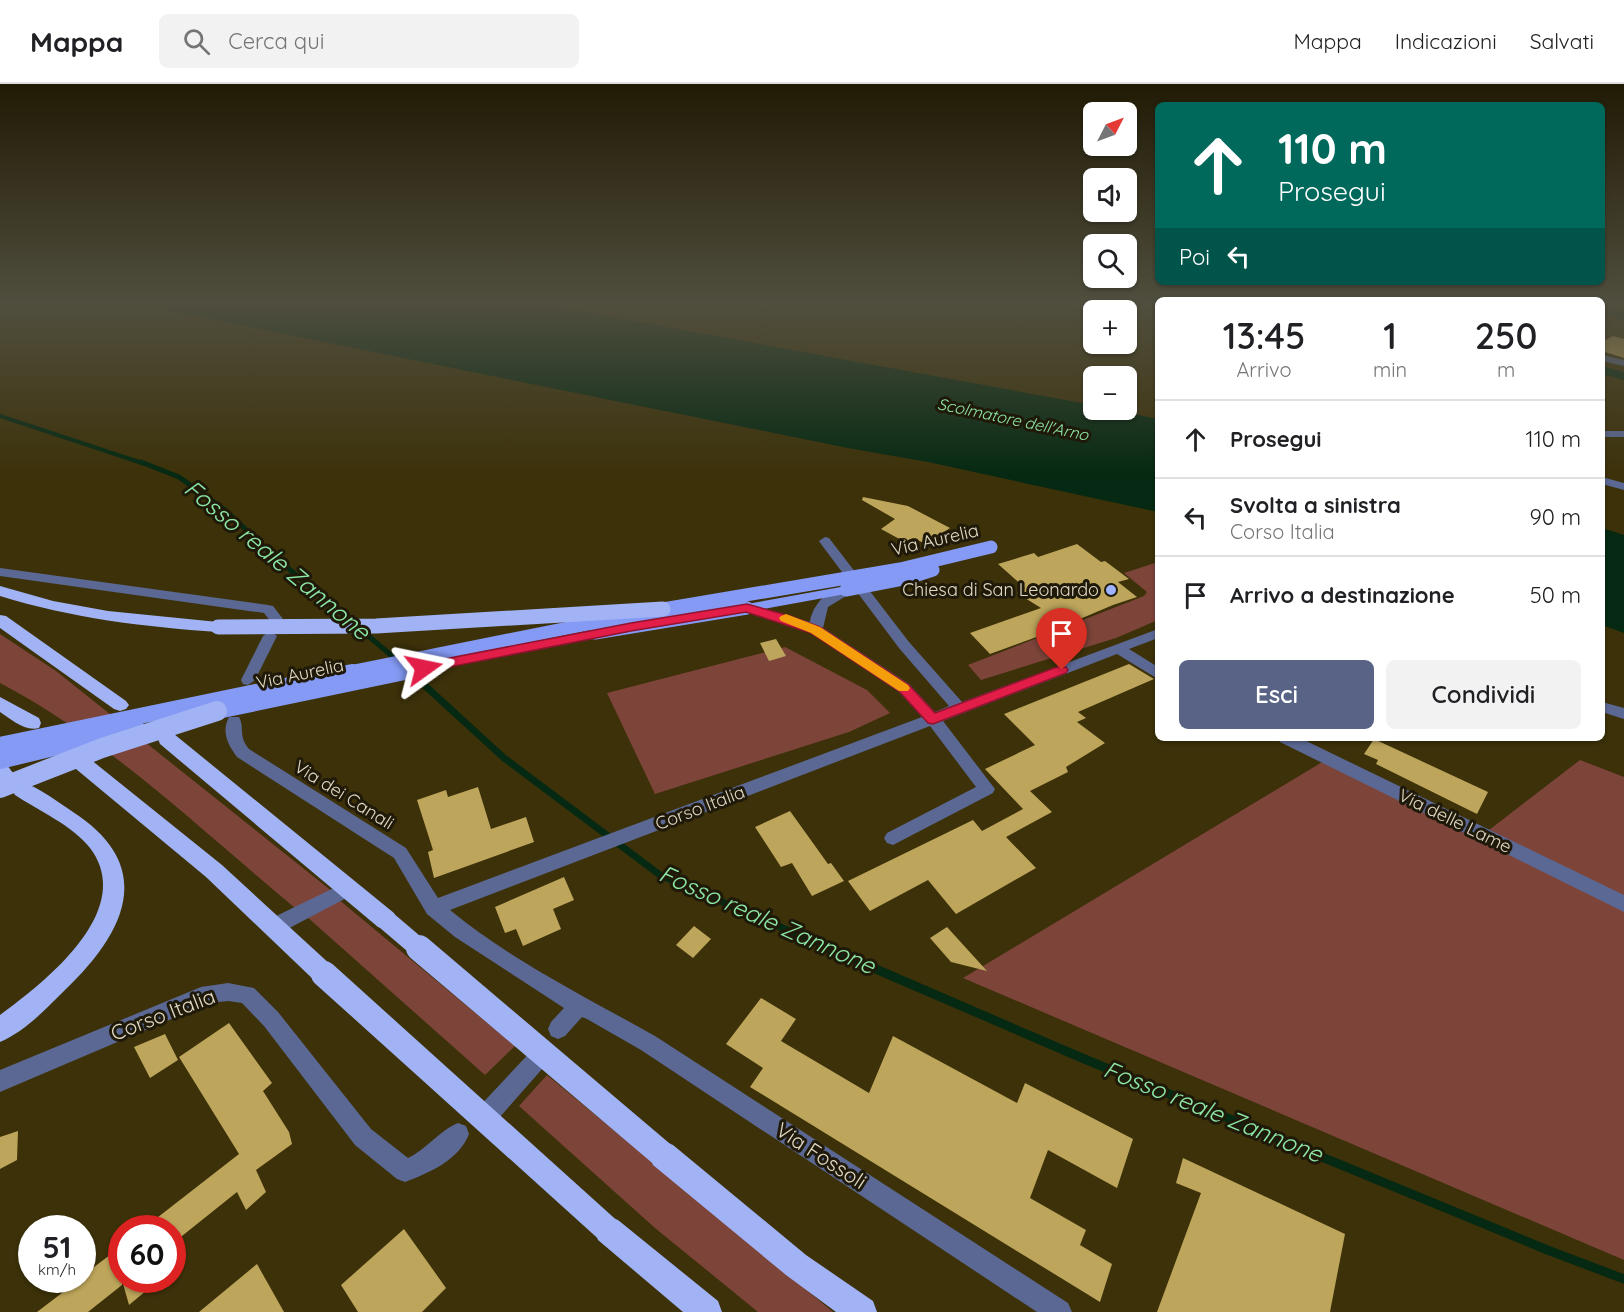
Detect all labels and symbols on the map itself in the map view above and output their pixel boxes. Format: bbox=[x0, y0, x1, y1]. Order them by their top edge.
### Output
north arrow bbox=[1083, 102, 1137, 156]
water label: Scolmatore dell'Arno bbox=[936, 393, 1092, 445]
water label: Fosso reale Zannone bbox=[179, 473, 378, 647]
street label: Via Aurelia bbox=[889, 518, 981, 561]
place label: Chiesa di San Leonardo bbox=[902, 578, 1099, 601]
marker: Chiesa di San Leonardo bbox=[1104, 583, 1118, 597]
pin bbox=[1036, 608, 1087, 670]
position arrow bbox=[392, 636, 456, 700]
street label: Via Aurelia bbox=[254, 653, 346, 694]
street label: Via dei Canali bbox=[290, 755, 398, 834]
street label: Corso Italia bbox=[652, 780, 748, 835]
street label: Via delle Lame bbox=[1395, 783, 1516, 858]
water label: Fosso reale Zannone bbox=[655, 858, 881, 981]
street label: Corso Italia bbox=[107, 982, 219, 1046]
water label: Fosso reale Zannone bbox=[1100, 1053, 1328, 1169]
street label: Via Fossoli bbox=[771, 1116, 872, 1194]
speed limit sign: 60 bbox=[108, 1215, 186, 1293]

